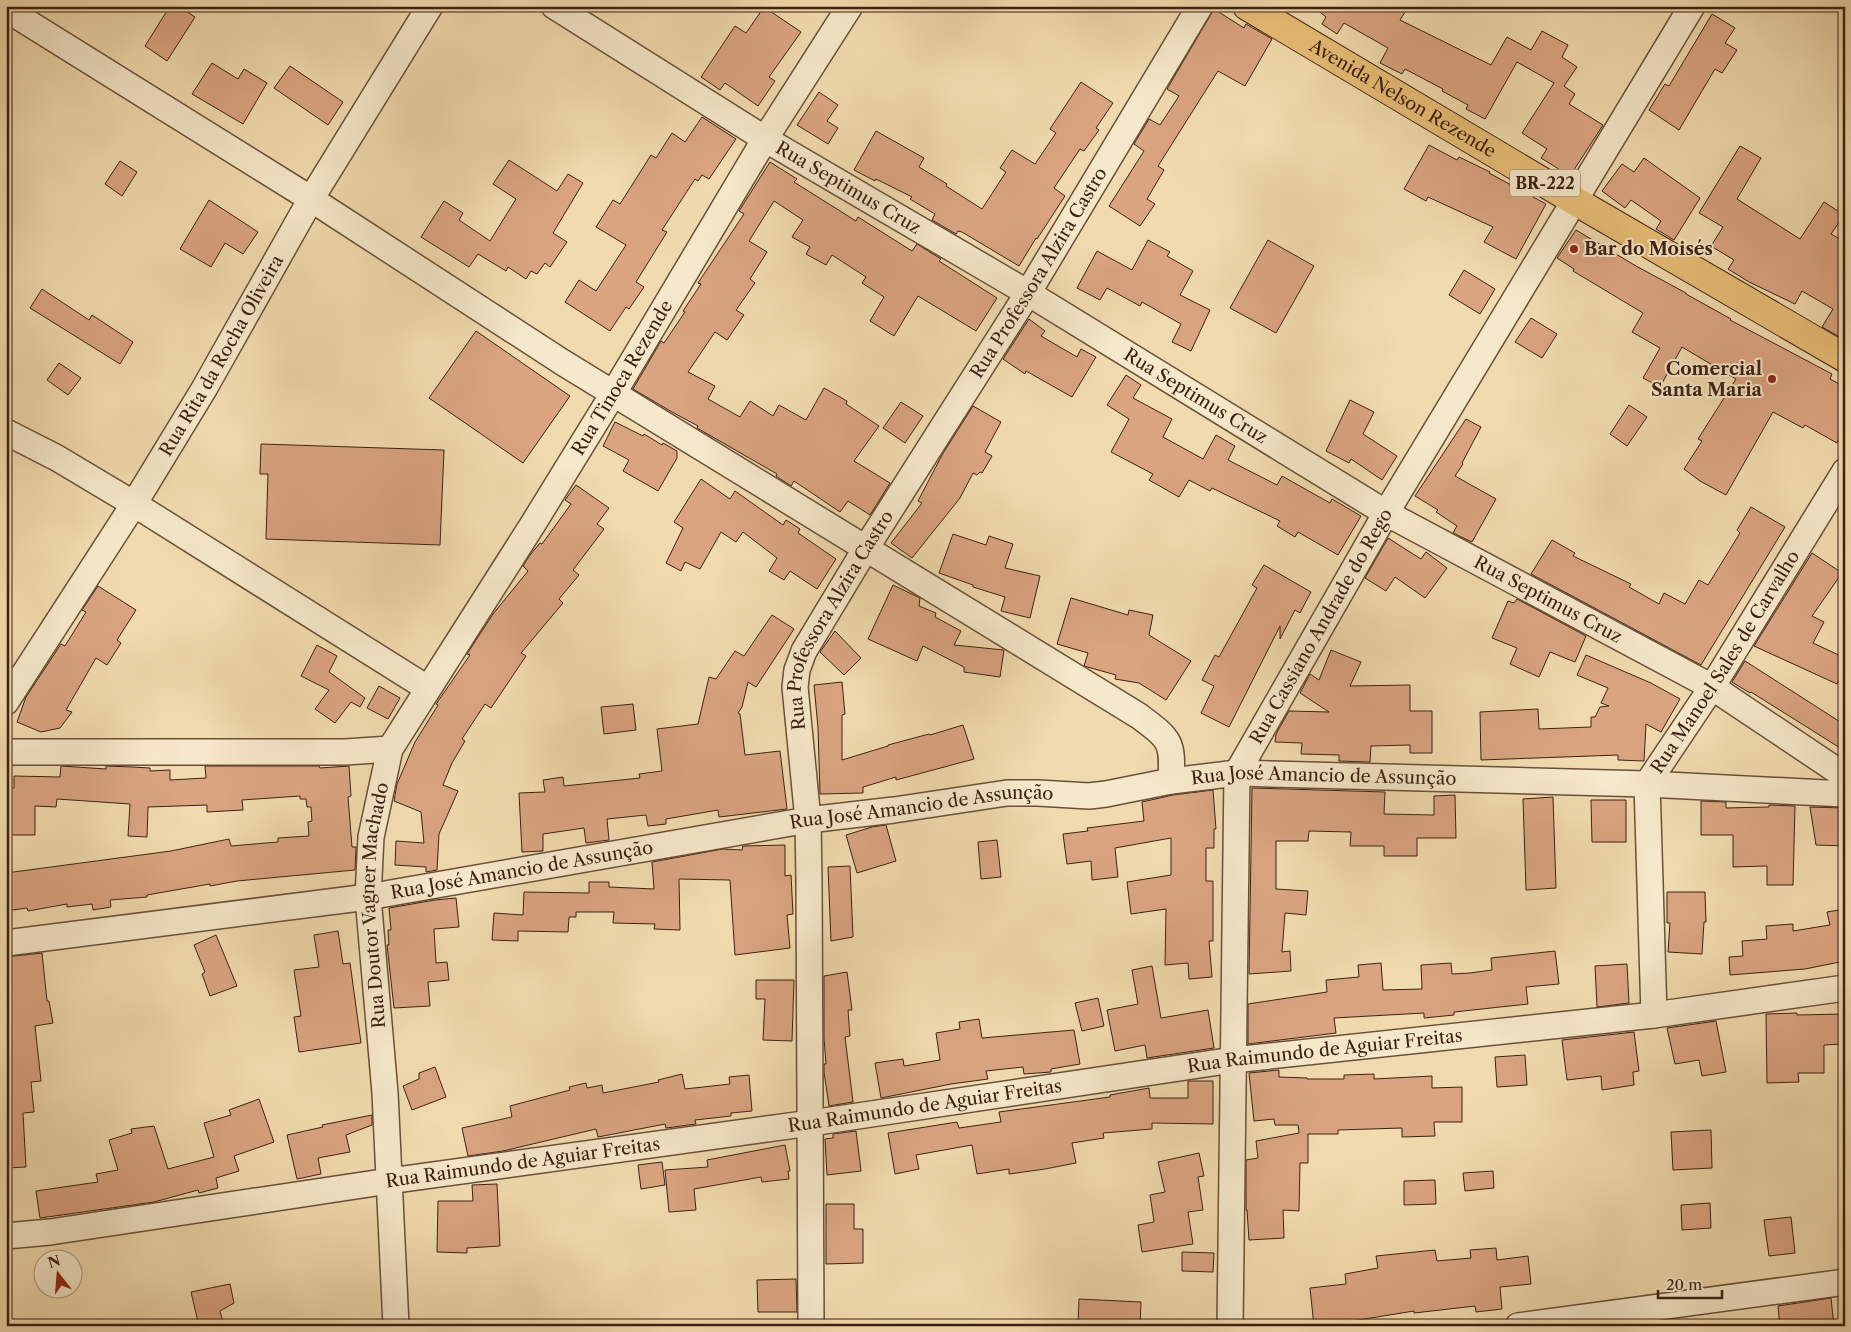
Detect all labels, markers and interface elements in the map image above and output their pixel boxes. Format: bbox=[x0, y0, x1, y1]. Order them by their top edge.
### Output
street label: Avenida Nelson Rezende bbox=[1304, 34, 1500, 162]
street label: Rua Septimus Cruz bbox=[772, 137, 925, 239]
street label: Rua Professora Alzira Castro bbox=[966, 163, 1112, 383]
road number: BR-222 bbox=[1510, 170, 1580, 197]
place label: Bar do Moisés bbox=[1584, 238, 1713, 260]
marker: Bar do Moisés bbox=[1568, 243, 1580, 255]
street label: Rua Rita da Rocha Oliveira bbox=[155, 251, 288, 460]
street label: Rua Tinoca Rezende bbox=[567, 296, 677, 459]
street label: Rua Septimus Cruz bbox=[1120, 344, 1272, 448]
place label: Comercial Santa Maria bbox=[1651, 358, 1763, 401]
marker: Comercial Santa Maria bbox=[1766, 373, 1778, 385]
street label: Rua Cassiano Andrade do Rego bbox=[1245, 505, 1397, 748]
street label: Rua Professora Alzira Castro bbox=[783, 506, 898, 731]
street label: Rua Manoel Sales de Carvalho bbox=[1646, 547, 1804, 778]
street label: Rua Septimus Cruz bbox=[1470, 551, 1626, 648]
street label: Rua José Amancio de Assunção bbox=[1190, 762, 1457, 790]
street label: Rua Doutor Vagner Machado bbox=[357, 780, 393, 1029]
street label: Rua José Amancio de Assunção bbox=[788, 781, 1054, 834]
street label: Rua José Amancio de Assunção bbox=[389, 836, 655, 904]
street label: Rua Raimundo de Aguiar Freitas bbox=[1186, 1025, 1464, 1078]
street label: Rua Raimundo de Aguiar Freitas bbox=[786, 1075, 1063, 1137]
street label: Rua Raimundo de Aguiar Freitas bbox=[384, 1133, 661, 1192]
north arrow bbox=[32, 1250, 82, 1300]
text: N bbox=[46, 1251, 63, 1272]
scale bar bbox=[1658, 1267, 1722, 1299]
text: 20 m bbox=[1666, 1275, 1702, 1294]

